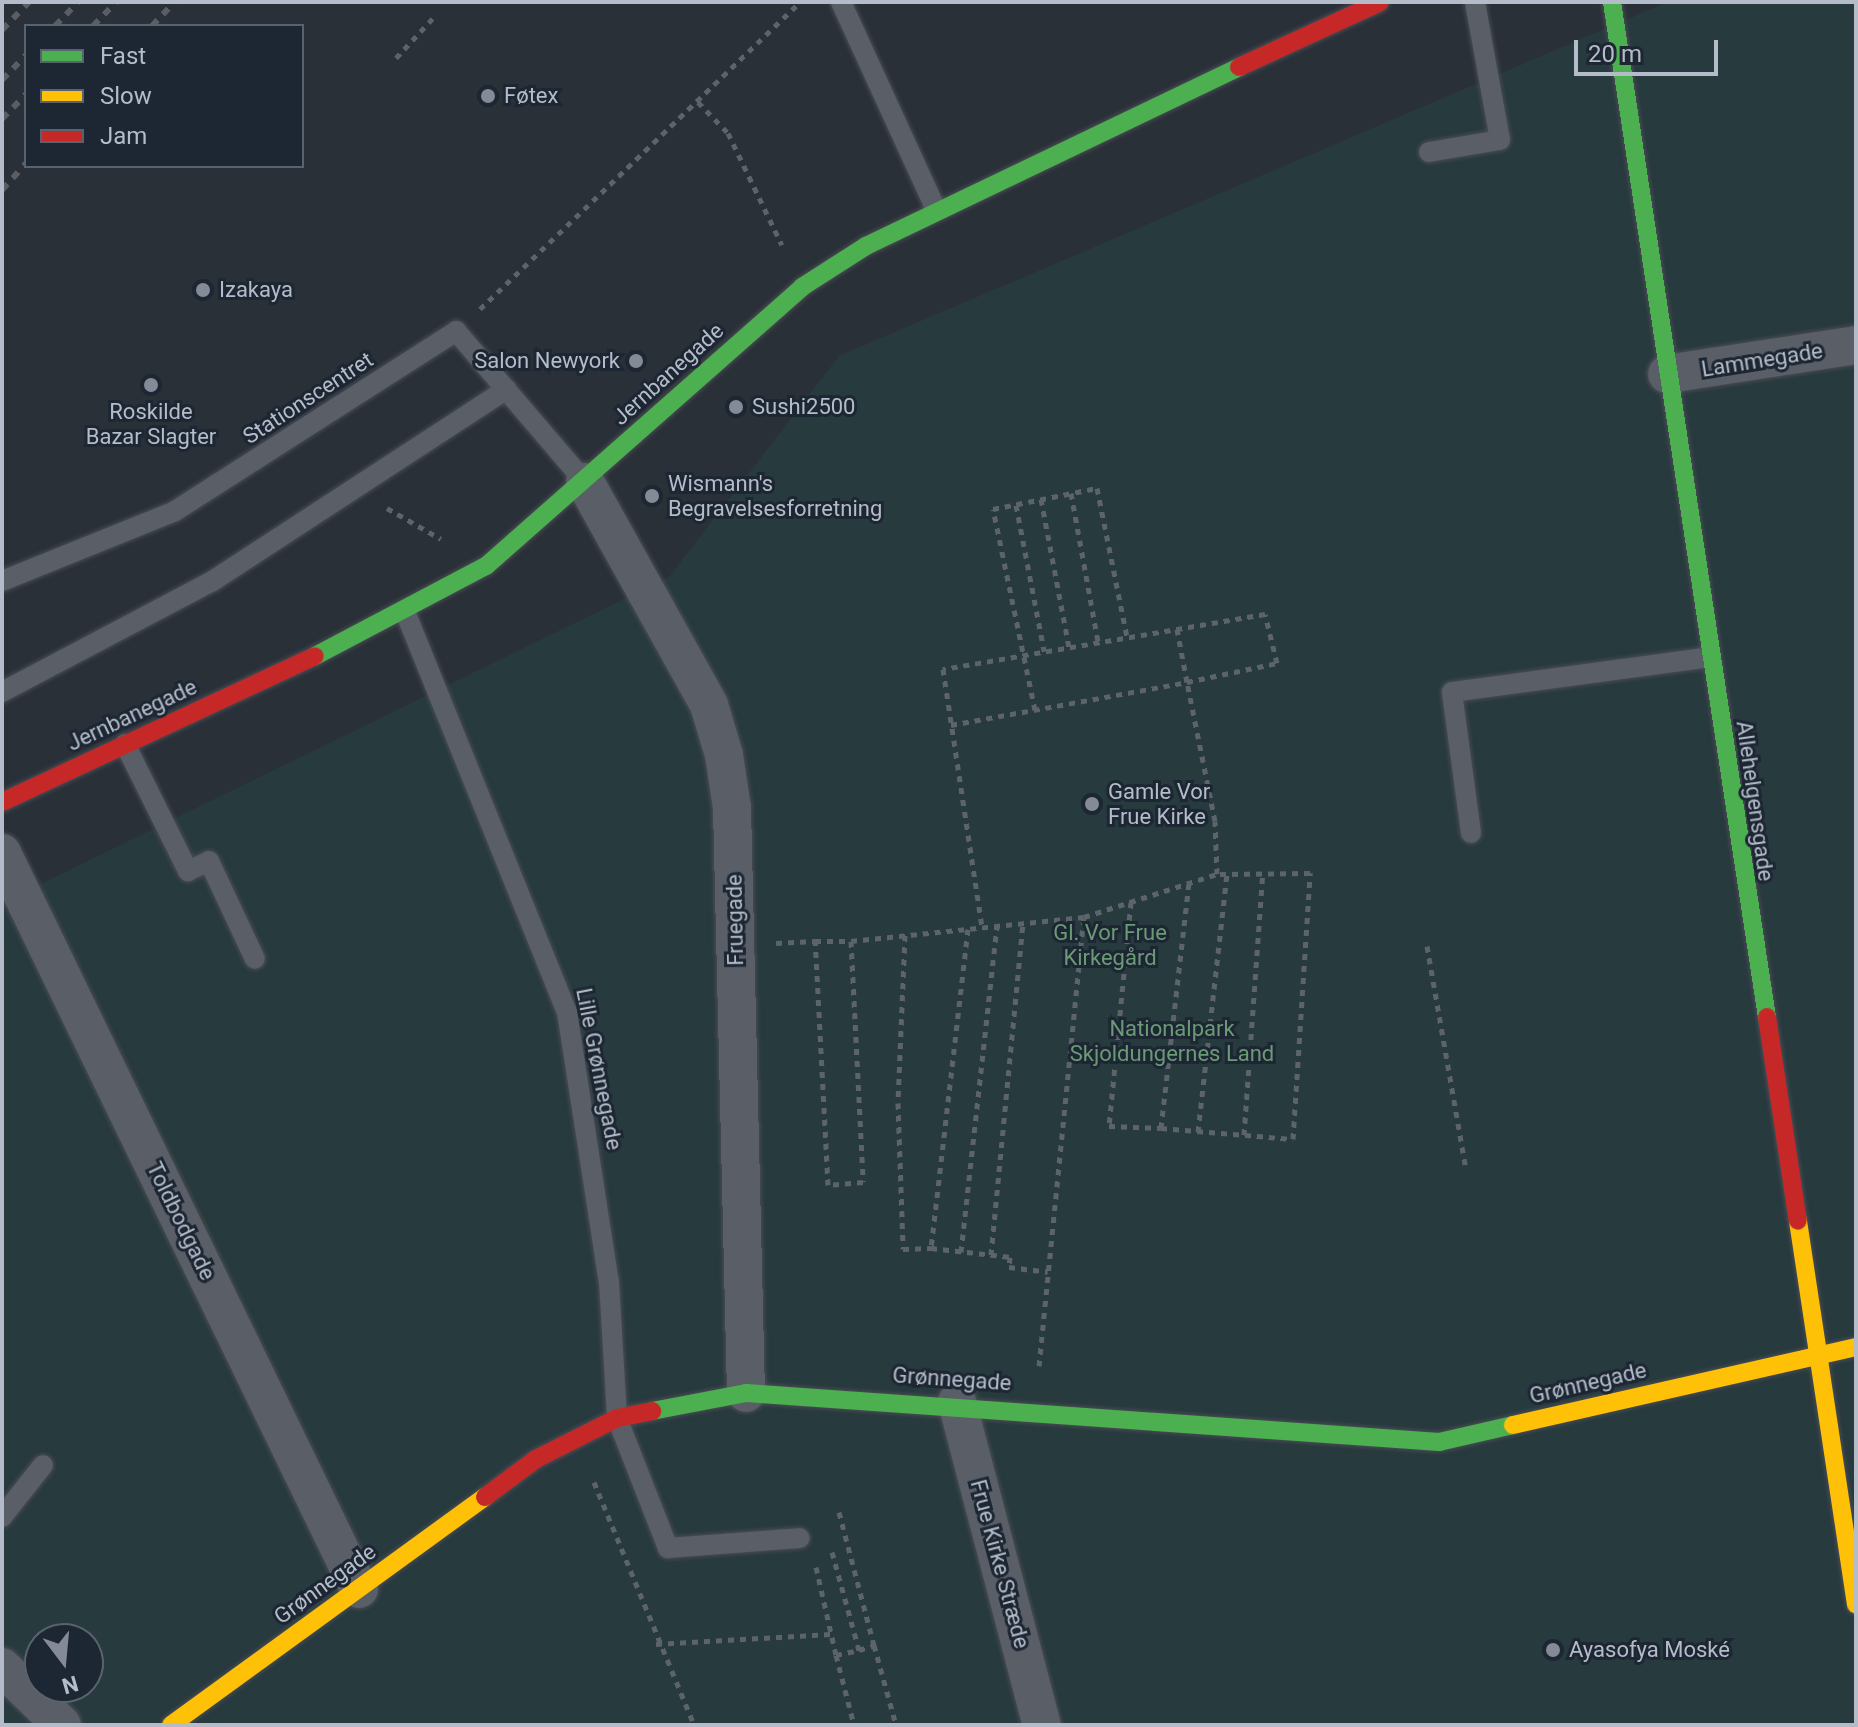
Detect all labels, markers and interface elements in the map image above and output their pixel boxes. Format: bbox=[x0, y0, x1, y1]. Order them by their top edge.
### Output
legend bbox=[24, 24, 304, 168]
scale bar bbox=[1578, 24, 1722, 74]
text: 20 m bbox=[1588, 40, 1642, 68]
text: Fast bbox=[100, 42, 146, 70]
text: Slow bbox=[100, 82, 152, 110]
place label: Føtex bbox=[504, 83, 558, 109]
marker: Føtex bbox=[479, 87, 497, 105]
text: Jam bbox=[100, 122, 147, 150]
place label: Izakaya bbox=[219, 277, 293, 303]
marker: Izakaya bbox=[194, 281, 212, 299]
street label: Jernbanegade bbox=[607, 317, 729, 431]
street label: Lammegade bbox=[1699, 337, 1825, 383]
street label: Stationscentret bbox=[238, 346, 378, 450]
place label: Salon Newyork bbox=[474, 348, 620, 374]
marker: Salon Newyork bbox=[627, 352, 645, 370]
marker: Roskilde Bazar Slagter bbox=[142, 376, 160, 394]
place label: Sushi2500 bbox=[752, 394, 855, 420]
place label: Roskilde Bazar Slagter bbox=[86, 398, 216, 450]
marker: Sushi2500 bbox=[727, 398, 745, 416]
place label: Wismann's Begravelsesforretning bbox=[668, 470, 882, 522]
marker: Wismann's Begravelsesforretning bbox=[643, 487, 661, 505]
street label: Jernbanegade bbox=[63, 673, 201, 757]
street label: Allehelgensgade bbox=[1731, 719, 1779, 883]
place label: Gamle Vor Frue Kirke bbox=[1108, 778, 1210, 830]
marker: Gamle Vor Frue Kirke bbox=[1083, 795, 1101, 813]
street label: Fruegade bbox=[721, 874, 749, 966]
park label: Gl. Vor Frue Kirkegård bbox=[1053, 919, 1167, 970]
street label: Lille Grønnegade bbox=[570, 986, 628, 1152]
park label: Nationalpark Skjoldungernes Land bbox=[1070, 1015, 1274, 1066]
street label: Toldbodgade bbox=[141, 1158, 221, 1284]
street label: Grønnegade bbox=[1527, 1357, 1649, 1409]
street label: Grønnegade bbox=[892, 1362, 1012, 1396]
street label: Frue Kirke Stræde bbox=[965, 1477, 1035, 1651]
street label: Grønnegade bbox=[269, 1538, 381, 1630]
north arrow bbox=[24, 1623, 104, 1703]
place label: Ayasofya Moské bbox=[1569, 1637, 1730, 1663]
marker: Ayasofya Moské bbox=[1544, 1641, 1562, 1659]
text: N bbox=[59, 1670, 81, 1699]

